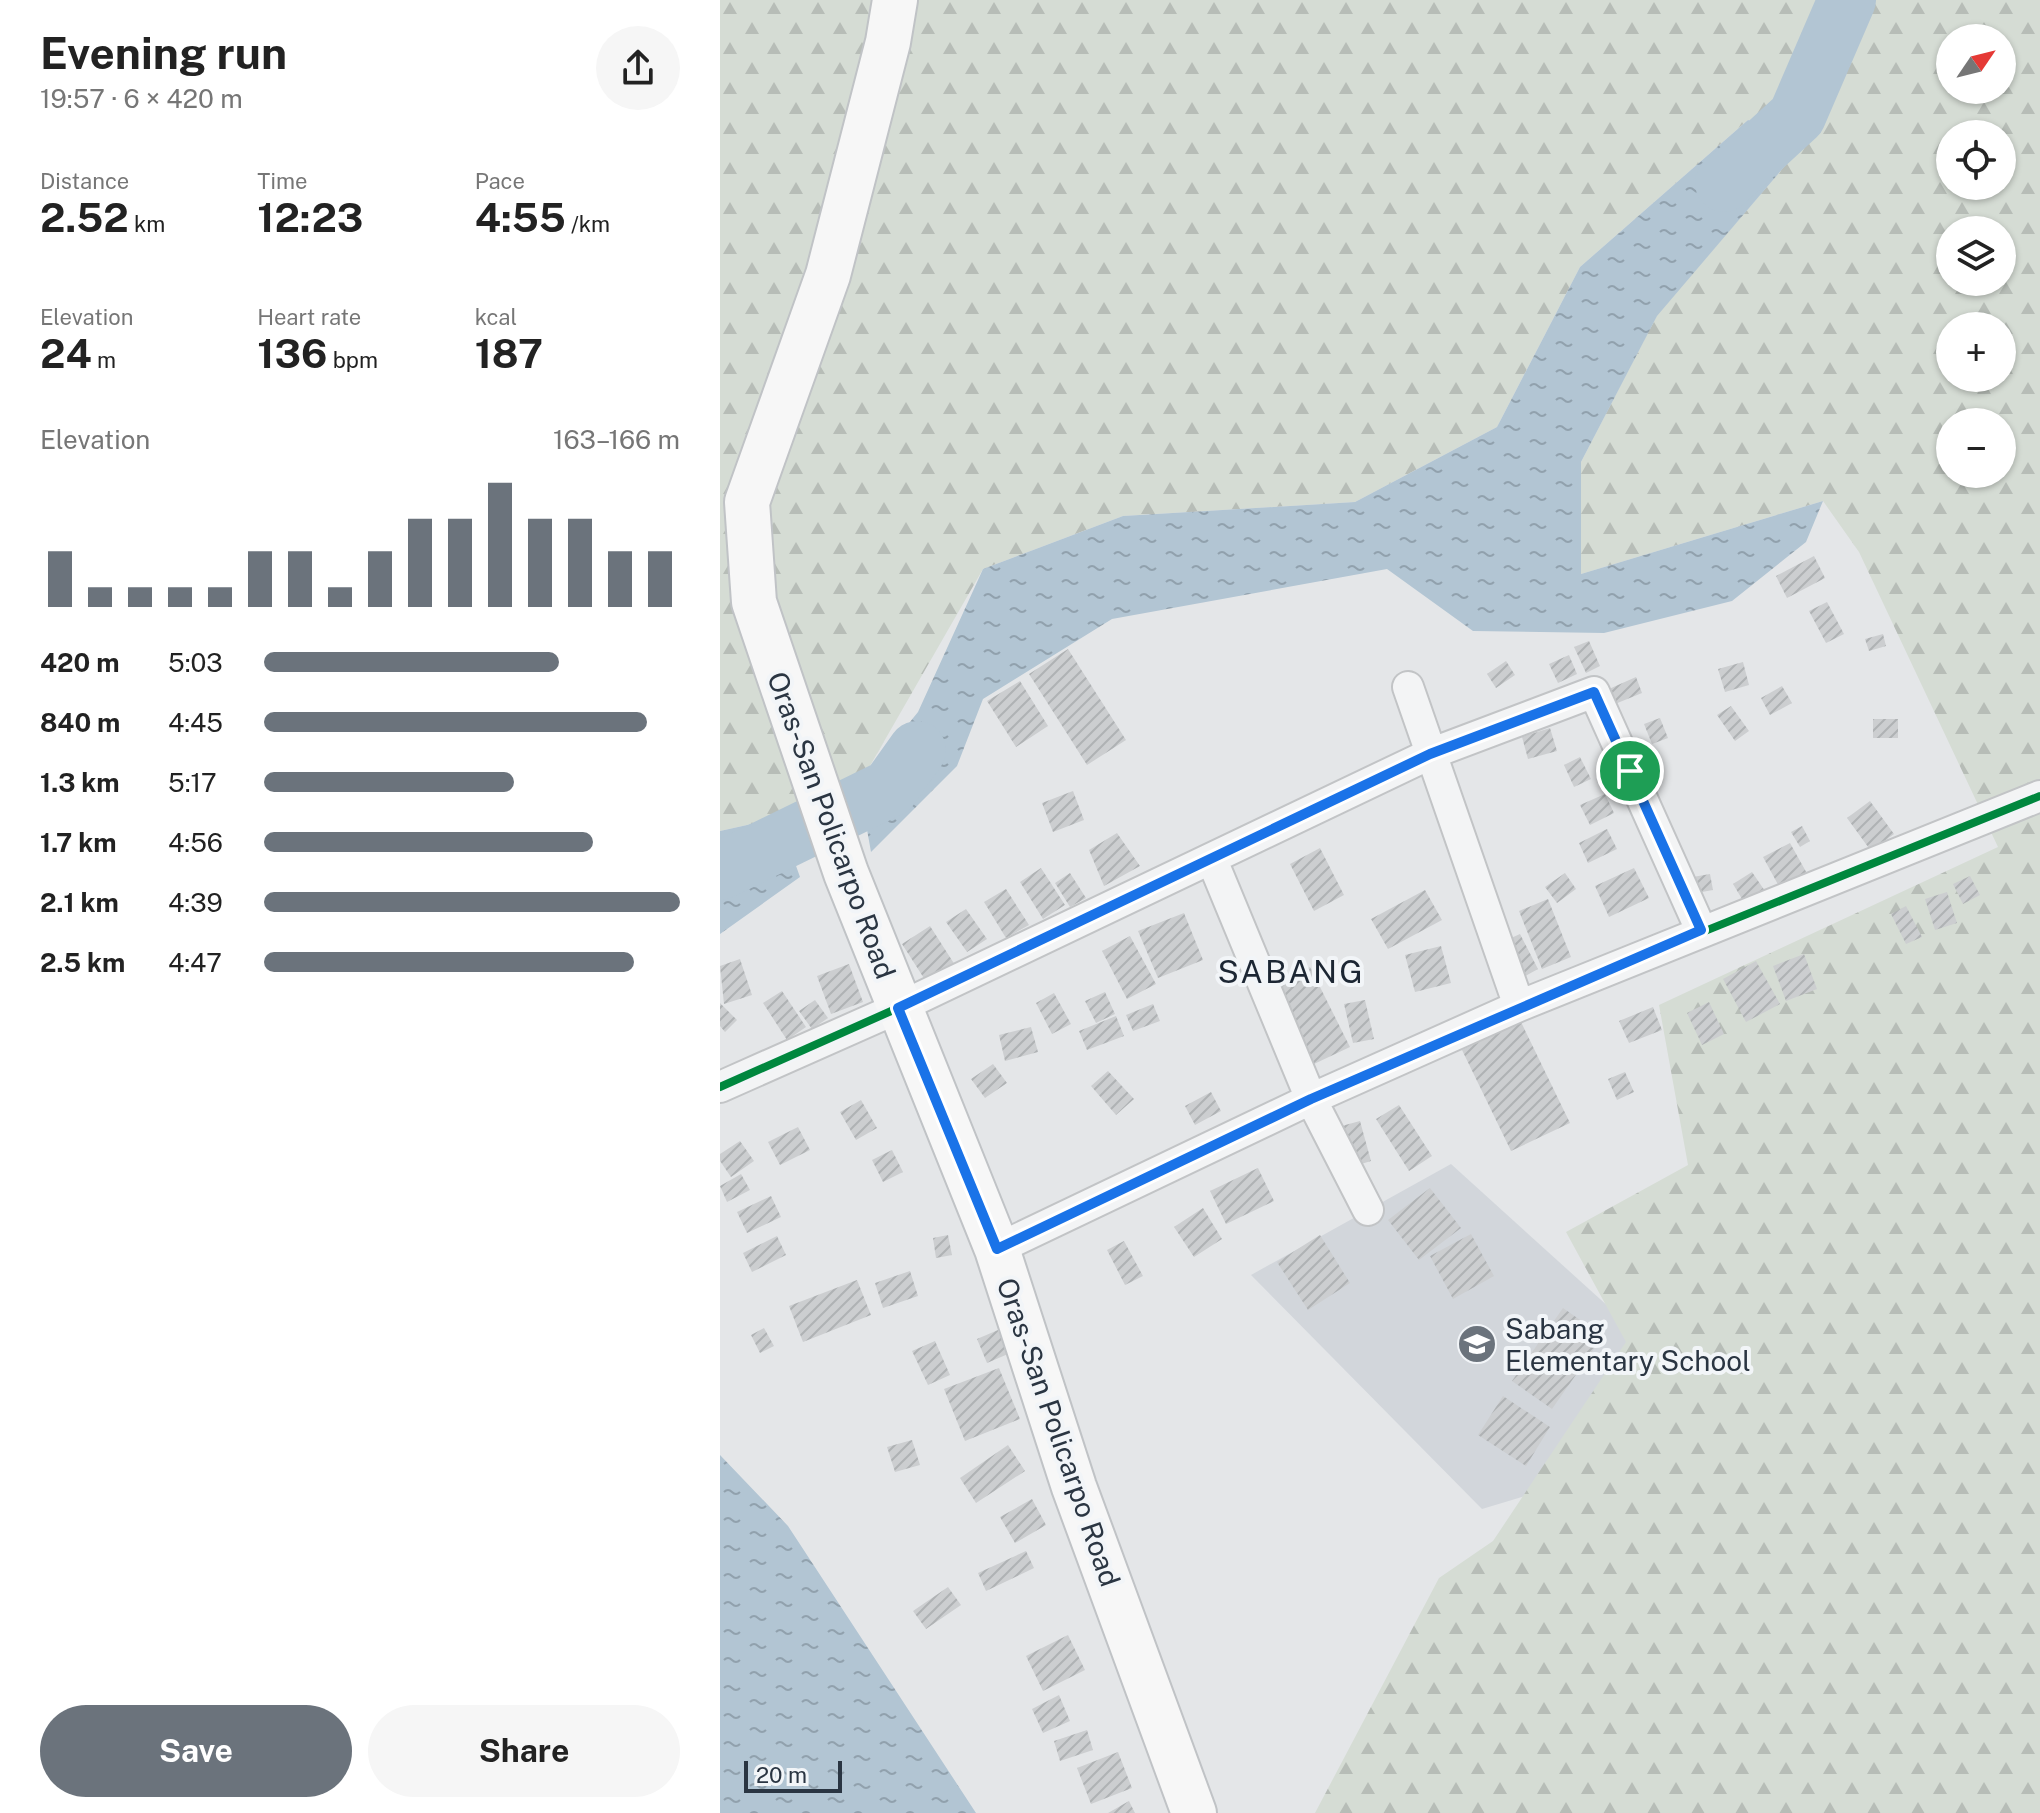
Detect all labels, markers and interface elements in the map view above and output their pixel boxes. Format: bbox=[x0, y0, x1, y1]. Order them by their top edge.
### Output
north arrow bbox=[1936, 24, 2016, 104]
map controls bbox=[1936, 24, 2016, 488]
button: share bbox=[596, 26, 680, 110]
text: Evening run bbox=[40, 27, 287, 79]
text: 19:57 · 6 × 420 m bbox=[40, 83, 243, 114]
button: locate bbox=[1936, 120, 2016, 200]
text: Distance bbox=[40, 168, 129, 194]
text: Time bbox=[257, 168, 307, 194]
text: Pace bbox=[475, 168, 525, 194]
text: 2.52 bbox=[40, 194, 129, 241]
text: 12:23 bbox=[257, 194, 363, 241]
text: 4:55 bbox=[475, 194, 566, 241]
text: km bbox=[129, 211, 165, 237]
text: /km bbox=[566, 211, 610, 237]
button: layers bbox=[1936, 216, 2016, 296]
text: Elevation bbox=[40, 304, 133, 330]
text: Heart rate bbox=[257, 304, 361, 330]
text: kcal bbox=[475, 304, 517, 330]
button: + bbox=[1936, 312, 2016, 392]
text: 24 bbox=[40, 330, 92, 377]
text: 136 bbox=[257, 330, 327, 377]
text: 187 bbox=[475, 330, 543, 377]
text: m bbox=[92, 347, 116, 373]
text: bpm bbox=[327, 347, 378, 373]
button: − bbox=[1936, 408, 2016, 488]
text: Elevation bbox=[40, 424, 150, 455]
text: 163–166 m bbox=[553, 424, 680, 455]
text: 420 m bbox=[40, 647, 119, 678]
text: 5:03 bbox=[168, 647, 223, 678]
street label: Oras-San Policarpo Road bbox=[761, 667, 903, 983]
text: 840 m bbox=[40, 707, 120, 738]
text: 4:45 bbox=[168, 707, 223, 738]
pin bbox=[1596, 737, 1664, 805]
icon: arrive bbox=[1608, 749, 1652, 793]
text: 1.3 km bbox=[40, 767, 120, 798]
text: 5:17 bbox=[168, 767, 217, 798]
text: 1.7 km bbox=[40, 827, 117, 858]
text: 4:56 bbox=[168, 827, 223, 858]
text: 2.1 km bbox=[40, 887, 119, 918]
text: 4:39 bbox=[168, 887, 223, 918]
text: 2.5 km bbox=[40, 947, 125, 978]
text: 4:47 bbox=[168, 947, 222, 978]
district label: SABANG bbox=[1217, 953, 1365, 990]
street label: Oras-San Policarpo Road bbox=[991, 1273, 1127, 1591]
place label: Sabang Elementary School bbox=[1505, 1312, 1751, 1377]
school or university icon: Sabang Elementary School bbox=[1456, 1323, 1498, 1365]
button: Save bbox=[40, 1705, 352, 1797]
button: Share bbox=[368, 1705, 680, 1797]
scale bar bbox=[744, 1757, 842, 1793]
text: 20 m bbox=[756, 1762, 807, 1788]

